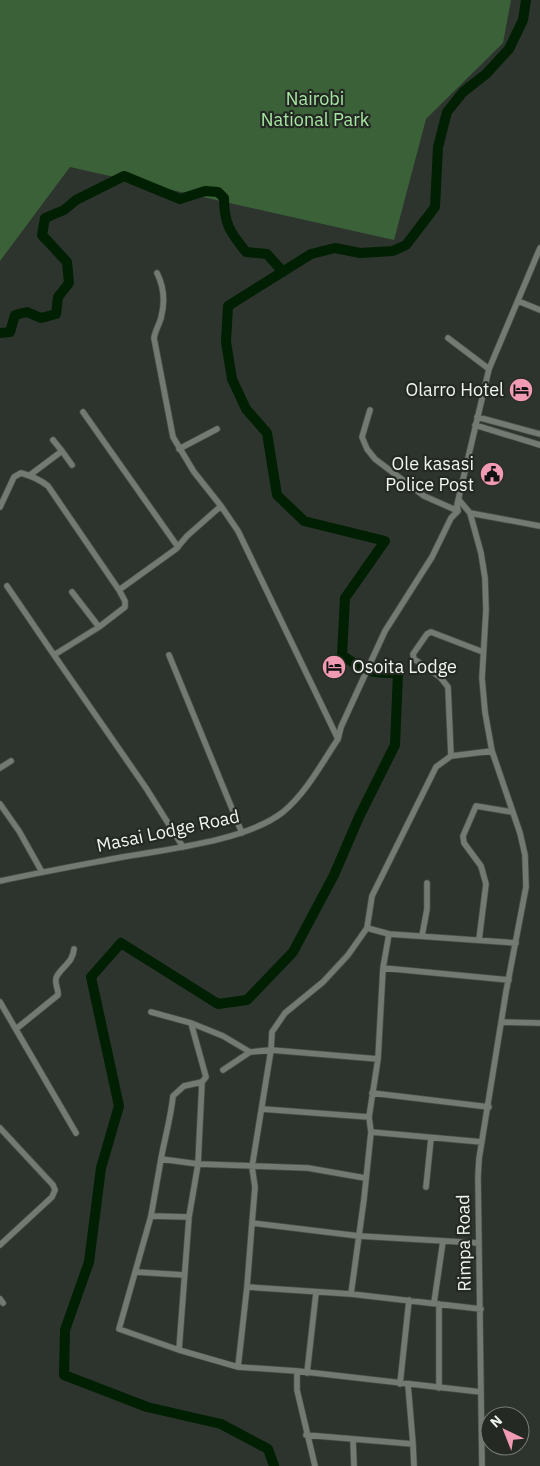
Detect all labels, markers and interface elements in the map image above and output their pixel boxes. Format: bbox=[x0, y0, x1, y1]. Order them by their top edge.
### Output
park label: Nairobi National Park bbox=[261, 87, 370, 131]
hotel icon: Olarro Hotel bbox=[508, 377, 534, 403]
place label: Olarro Hotel bbox=[405, 378, 504, 401]
place label: Ole kasasi Police Post bbox=[385, 452, 474, 496]
public building icon: Ole kasasi Police Post bbox=[479, 461, 505, 487]
hotel icon: Osoita Lodge bbox=[321, 654, 347, 680]
place label: Osoita Lodge bbox=[352, 655, 457, 678]
street label: Masai Lodge Road bbox=[94, 804, 242, 857]
street label: Rimpa Road bbox=[451, 1194, 476, 1292]
north arrow bbox=[480, 1406, 530, 1456]
text: N bbox=[486, 1411, 506, 1432]

